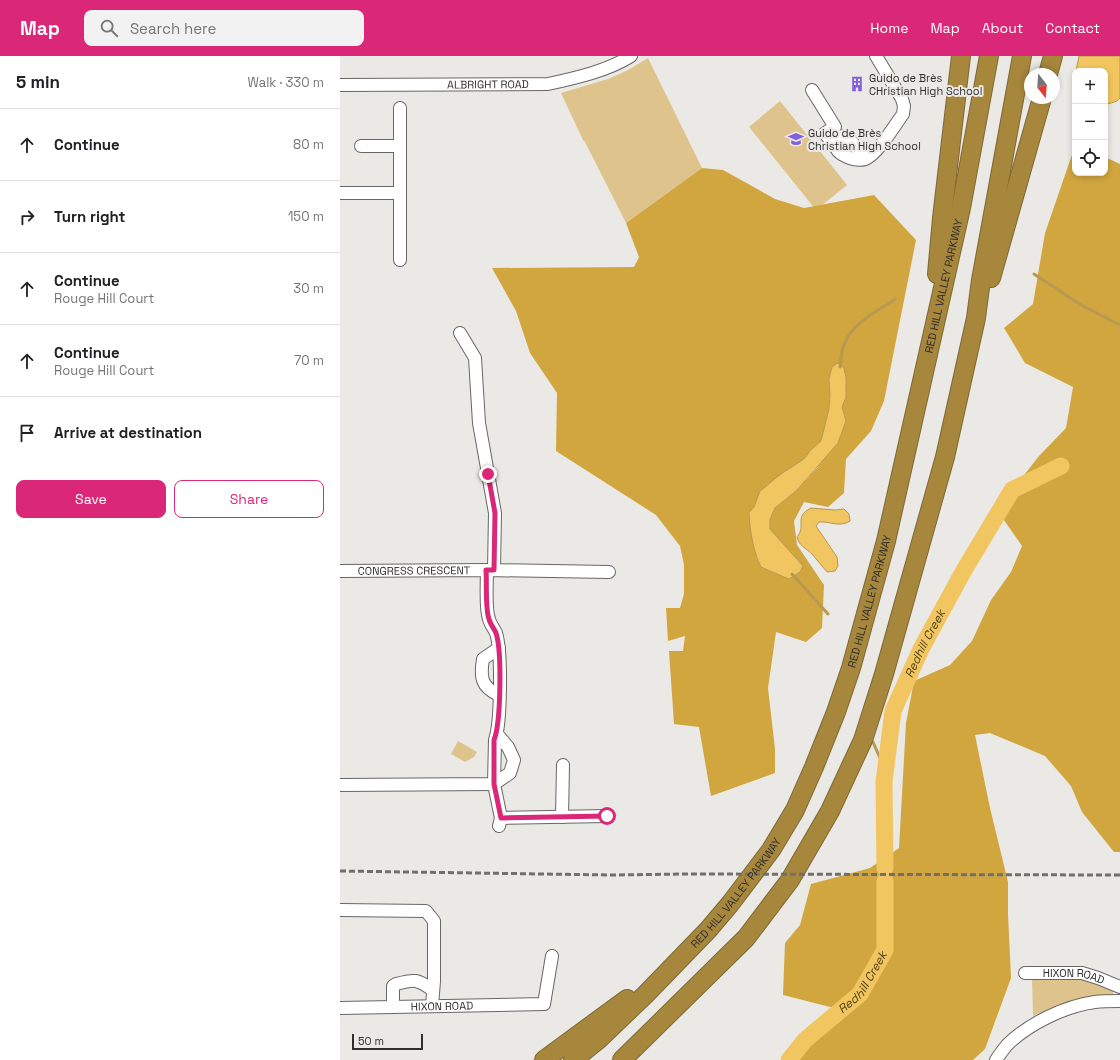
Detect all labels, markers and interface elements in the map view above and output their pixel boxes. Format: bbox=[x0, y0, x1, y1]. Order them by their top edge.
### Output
search box bbox=[84, 10, 364, 46]
text: Map bbox=[20, 16, 60, 41]
icon: search bbox=[98, 17, 120, 39]
text: Search here bbox=[130, 19, 216, 38]
text: Home bbox=[870, 19, 908, 37]
text: Map bbox=[930, 19, 960, 37]
text: About bbox=[982, 19, 1023, 37]
text: Contact bbox=[1045, 19, 1100, 37]
north arrow bbox=[1024, 68, 1060, 104]
map controls bbox=[1072, 68, 1108, 176]
button: + bbox=[1072, 68, 1108, 104]
text: 5 min bbox=[16, 71, 60, 93]
place label: Guido de Brès CHristian High School bbox=[869, 71, 982, 98]
text: Walk · 330 m bbox=[247, 74, 324, 91]
building icon: Guido de Brès CHristian High School bbox=[848, 75, 866, 93]
street label: ALBRIGHT ROAD bbox=[447, 77, 529, 91]
button: − bbox=[1072, 104, 1108, 140]
place label: Guido de Brès Christian High School bbox=[808, 126, 921, 153]
school or university icon: Guido de Brès Christian High School bbox=[787, 130, 805, 148]
icon: ahead bbox=[16, 134, 38, 156]
text: Continue bbox=[54, 135, 120, 154]
text: 80 m bbox=[293, 136, 324, 153]
button: locate bbox=[1072, 140, 1108, 176]
icon: right bbox=[16, 206, 38, 228]
text: Turn right bbox=[54, 207, 125, 226]
text: 150 m bbox=[288, 208, 324, 225]
street label: RED HILL VALLEY PARKWAY bbox=[922, 217, 965, 354]
text: Continue bbox=[54, 271, 120, 290]
icon: ahead bbox=[16, 278, 38, 300]
text: 30 m bbox=[293, 280, 324, 297]
text: Rouge Hill Court bbox=[54, 290, 154, 307]
text: Continue bbox=[54, 343, 120, 362]
icon: ahead bbox=[16, 350, 38, 372]
text: 70 m bbox=[294, 352, 324, 369]
text: Rouge Hill Court bbox=[54, 362, 154, 379]
icon: arrive bbox=[16, 422, 38, 444]
text: Arrive at destination bbox=[54, 423, 202, 442]
route end bbox=[479, 465, 497, 483]
button: Save bbox=[16, 480, 166, 518]
button: Share bbox=[174, 480, 324, 518]
street label: RED HILL VALLEY PARKWAY bbox=[844, 533, 894, 669]
street label: CONGRESS CRESCENT bbox=[358, 563, 471, 578]
water label: Redhill Creek bbox=[901, 606, 950, 680]
route start bbox=[598, 807, 616, 825]
street label: RED HILL VALLEY PARKWAY bbox=[688, 835, 784, 951]
water label: Redhill Creek bbox=[835, 947, 891, 1017]
street label: HIXON ROAD bbox=[1043, 966, 1107, 987]
street label: HIXON ROAD bbox=[411, 998, 473, 1014]
scale bar bbox=[352, 1032, 423, 1051]
text: 50 m bbox=[358, 1034, 384, 1048]

